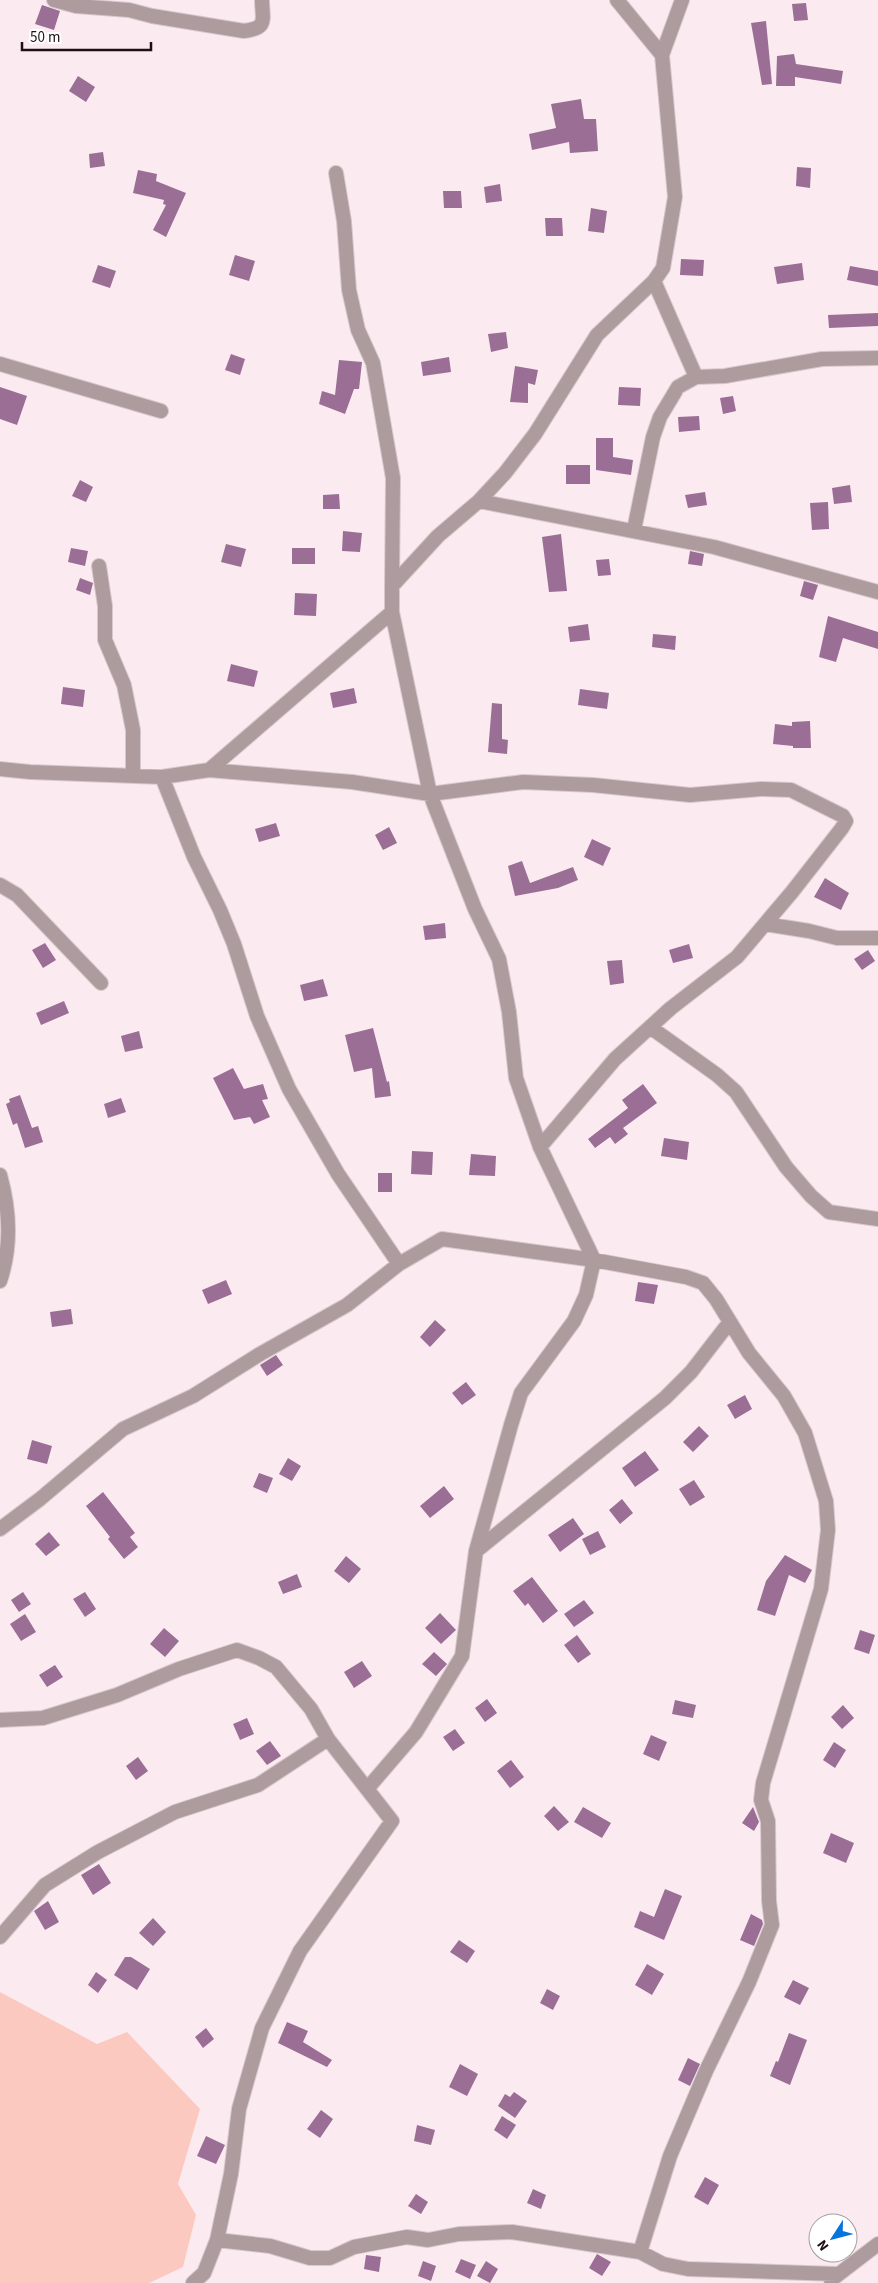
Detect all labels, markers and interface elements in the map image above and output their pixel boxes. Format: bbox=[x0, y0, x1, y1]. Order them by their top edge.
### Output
scale bar bbox=[22, 20, 151, 52]
text: 50 m bbox=[30, 27, 60, 48]
north arrow bbox=[808, 2213, 858, 2263]
text: N bbox=[812, 2235, 834, 2255]

